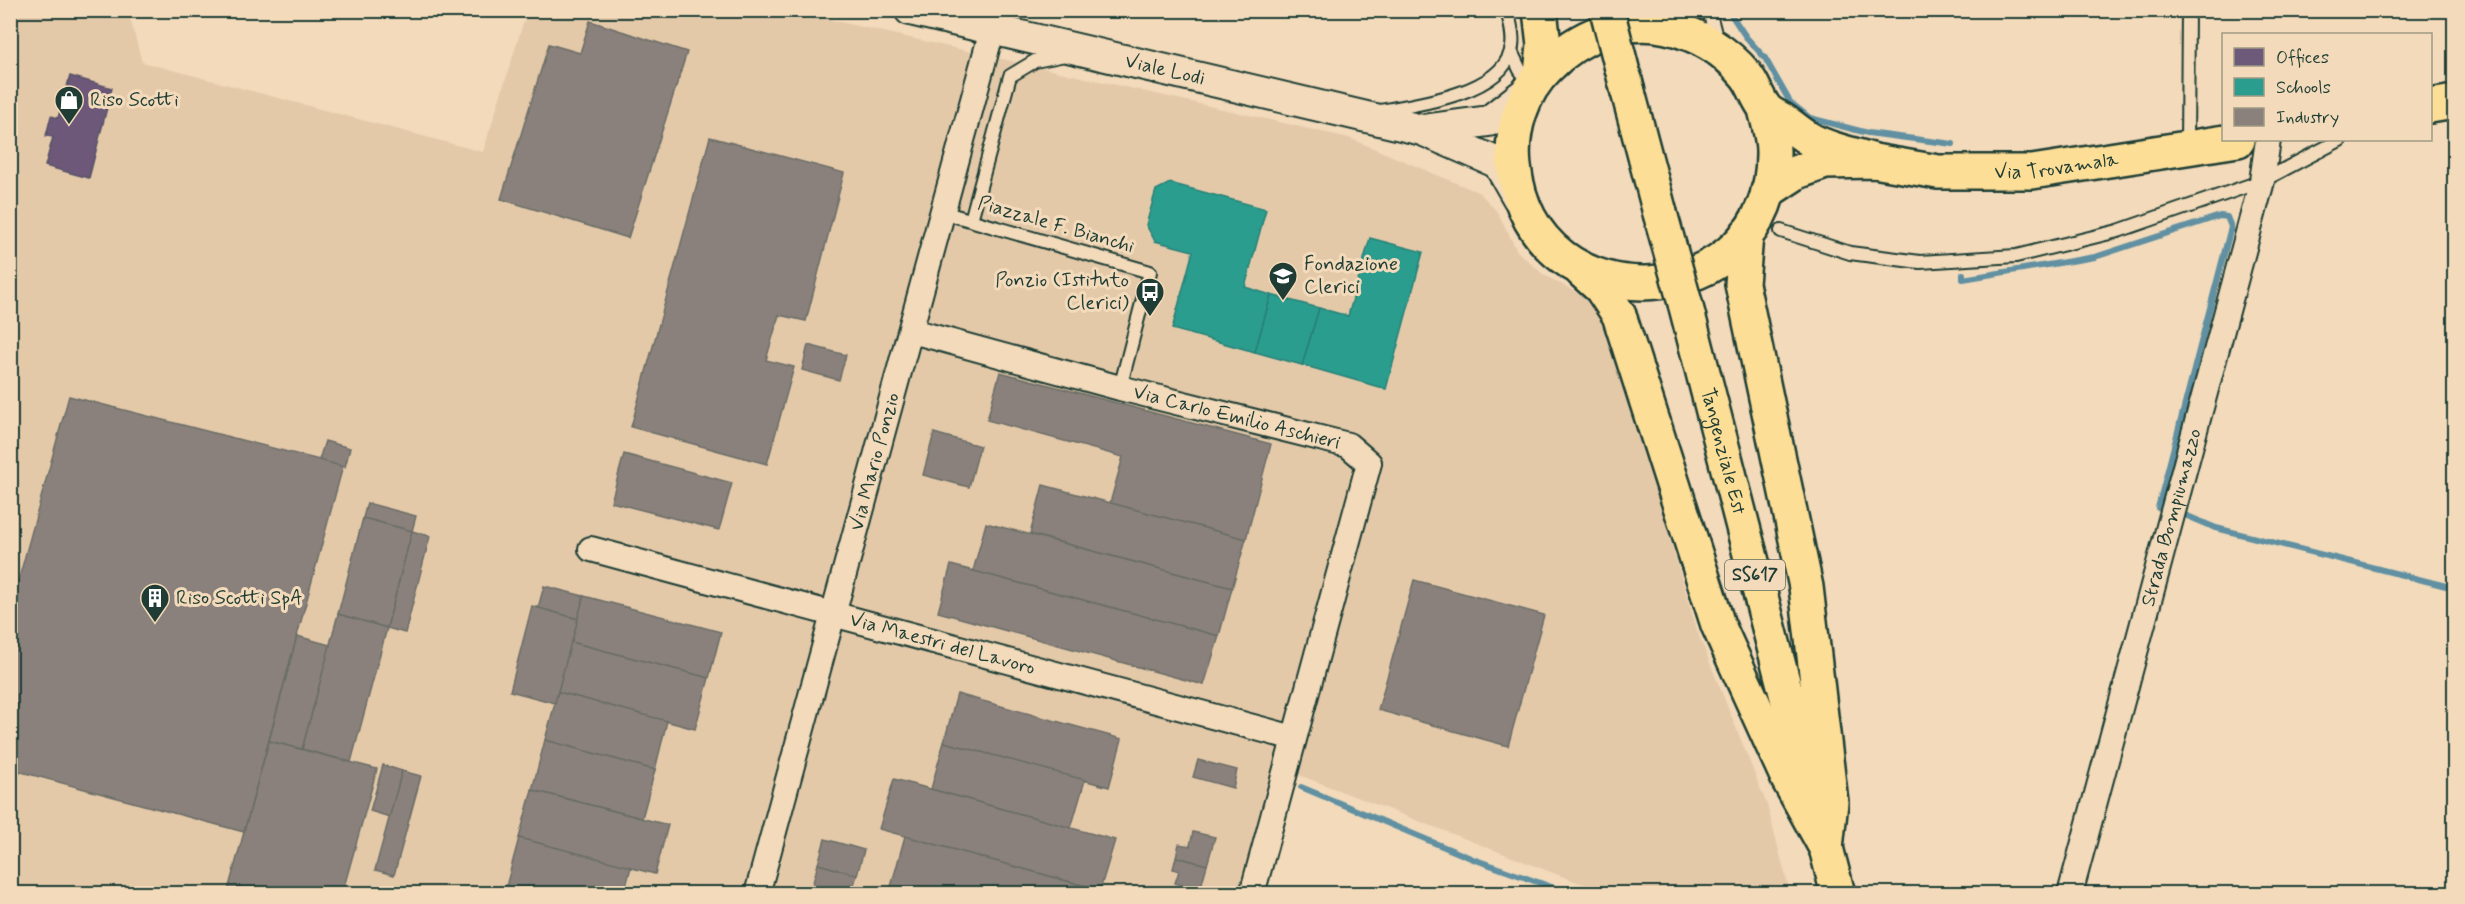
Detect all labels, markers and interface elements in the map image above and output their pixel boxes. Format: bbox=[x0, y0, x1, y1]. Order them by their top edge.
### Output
legend bbox=[2222, 33, 2432, 141]
text: Offices bbox=[2276, 46, 2329, 70]
street label: Viale Lodi bbox=[1122, 47, 1208, 92]
text: Schools bbox=[2276, 76, 2331, 100]
shop icon: Riso Scotti bbox=[53, 84, 85, 126]
place label: Riso Scotti bbox=[90, 87, 179, 114]
text: Industry bbox=[2276, 106, 2339, 130]
street label: Via Trovamala bbox=[1994, 145, 2121, 186]
street label: Piazzale F. Bianchi bbox=[975, 190, 1137, 260]
place label: Fondazione Clerici bbox=[1304, 251, 1398, 301]
school or university icon: Fondazione Clerici bbox=[1267, 260, 1299, 302]
place label: Ponzio (Istituto Clerici) bbox=[995, 267, 1129, 317]
bus stop icon: Ponzio (Istituto Clerici) bbox=[1134, 276, 1166, 318]
street label: Via Carlo Emilio Aschieri bbox=[1130, 378, 1343, 456]
street label: Tangenziale Est bbox=[1694, 385, 1753, 518]
street label: Via Mario Ponzio bbox=[843, 389, 906, 534]
street label: Strada Bompiumazzo bbox=[2135, 425, 2208, 609]
road number: SS617 bbox=[1725, 560, 1785, 590]
building icon: Riso Scotti SpA bbox=[139, 582, 171, 624]
place label: Riso Scotti SpA bbox=[176, 585, 303, 612]
street label: Via Maestri del Lavoro bbox=[847, 606, 1038, 681]

